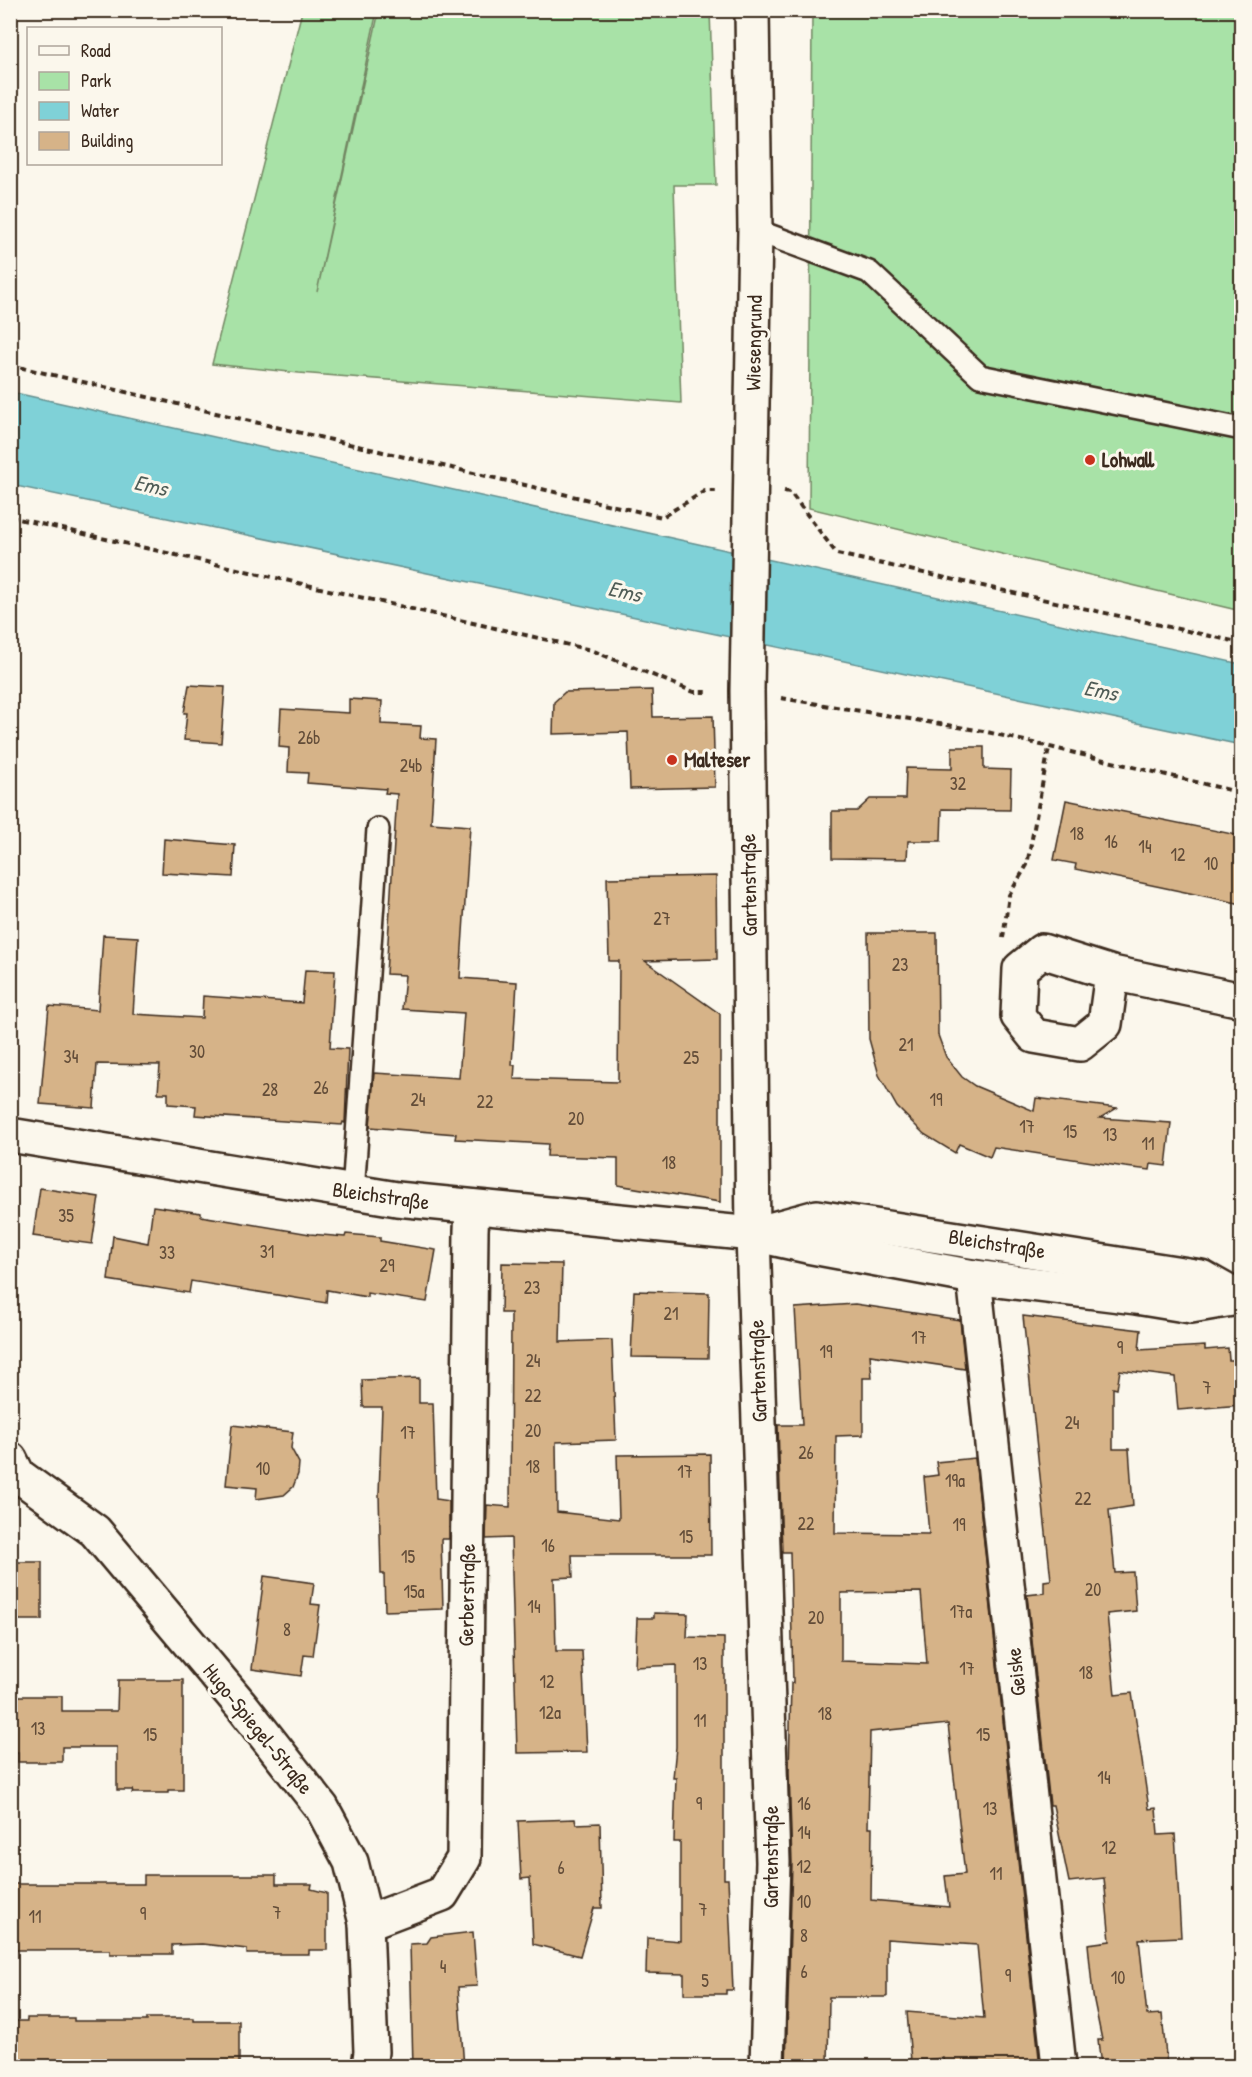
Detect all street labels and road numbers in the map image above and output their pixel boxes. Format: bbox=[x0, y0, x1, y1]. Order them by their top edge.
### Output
street label: Wiesengrund bbox=[738, 295, 769, 391]
street label: Gartenstraße bbox=[733, 833, 764, 937]
street label: Bleichstraße bbox=[331, 1174, 431, 1217]
street label: Bleichstraße bbox=[947, 1222, 1047, 1265]
street label: Gartenstraße bbox=[741, 1319, 774, 1423]
street label: Gerberstraße bbox=[451, 1543, 482, 1647]
street label: Geiske bbox=[999, 1647, 1032, 1698]
street label: Hugo-Spiegel-Straße bbox=[197, 1657, 320, 1800]
street label: Gartenstraße bbox=[756, 1806, 785, 1908]

